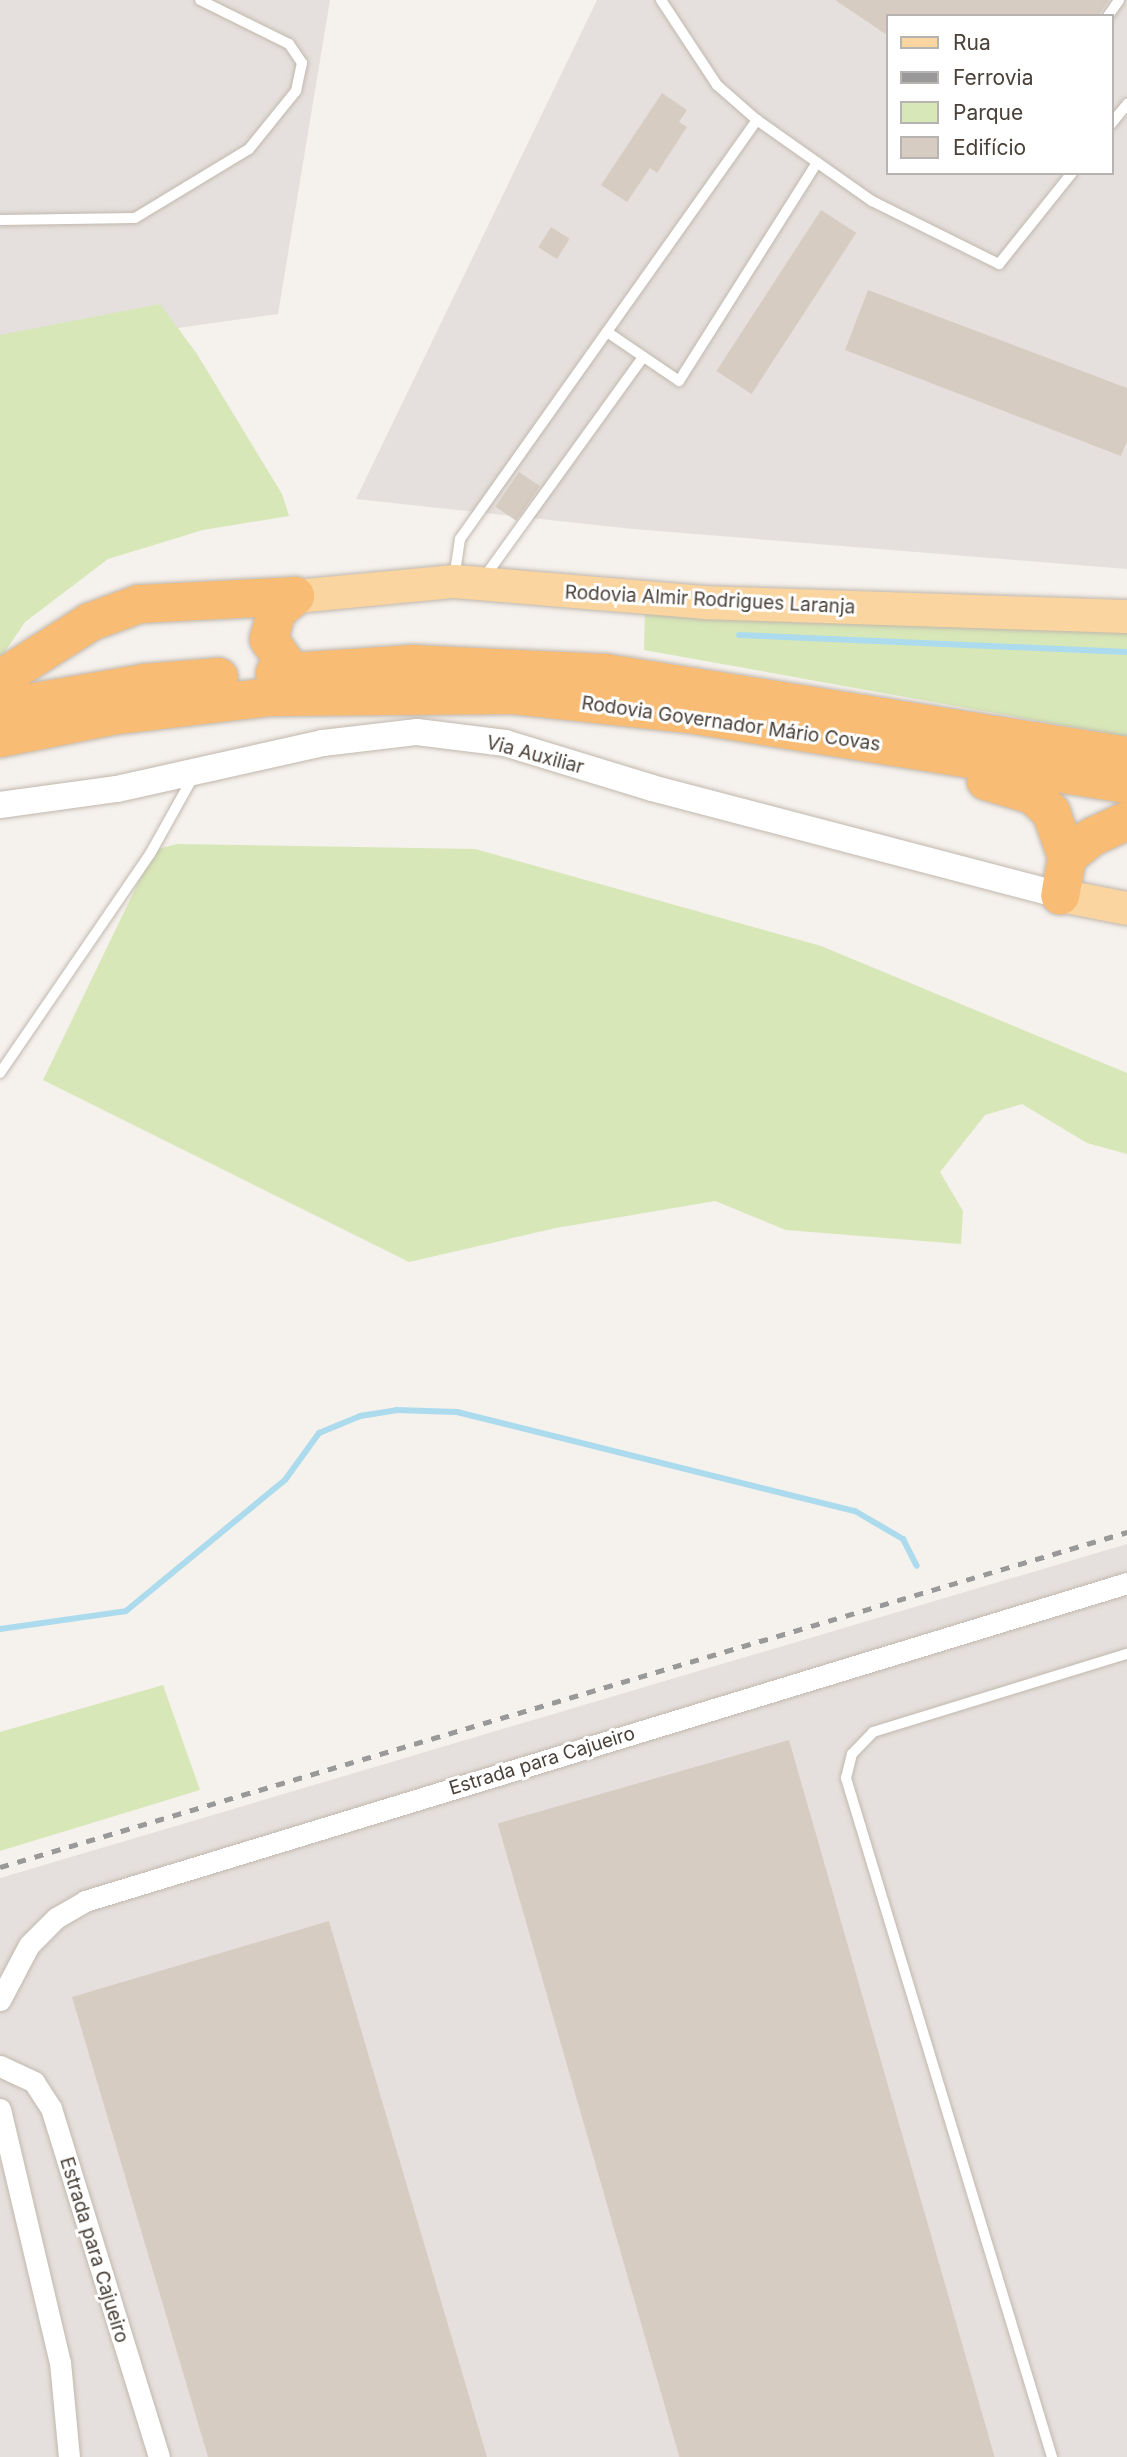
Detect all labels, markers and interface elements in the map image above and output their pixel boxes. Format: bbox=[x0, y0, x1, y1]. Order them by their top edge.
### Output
legend bbox=[886, 14, 1113, 175]
text: Rua bbox=[953, 30, 991, 55]
text: Ferrovia bbox=[953, 65, 1033, 90]
text: Parque bbox=[953, 100, 1023, 125]
text: Edifício bbox=[953, 135, 1026, 160]
street label: Rodovia Almir Rodrigues Laranja bbox=[564, 581, 856, 619]
street label: Rodovia Governador Mário Covas bbox=[580, 692, 882, 756]
street label: Via Auxiliar bbox=[484, 731, 586, 779]
street label: Estrada para Cajueiro bbox=[446, 1722, 638, 1800]
street label: Estrada para Cajueiro bbox=[55, 2154, 133, 2346]

